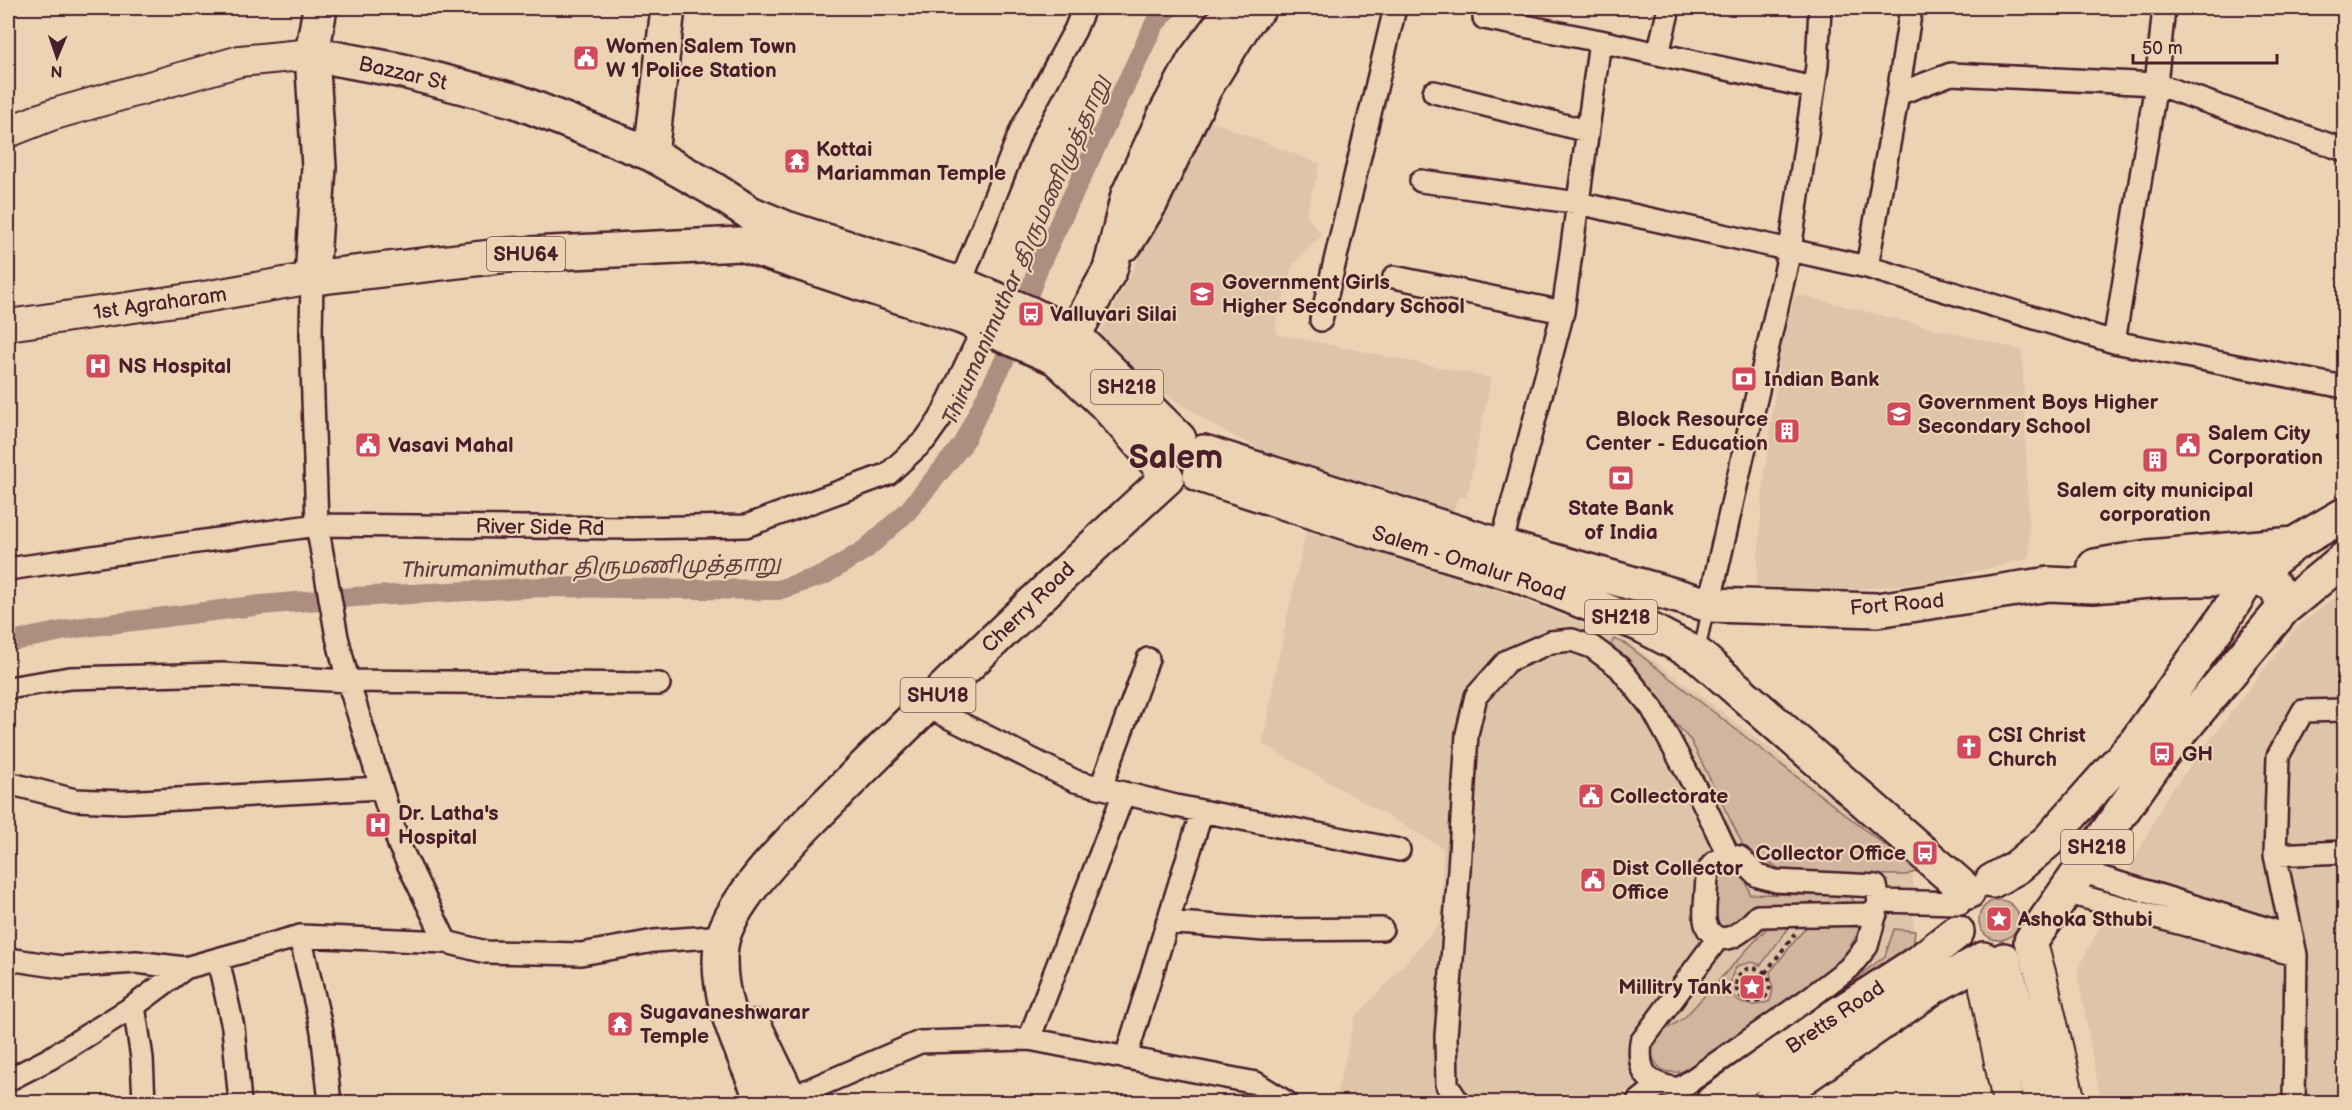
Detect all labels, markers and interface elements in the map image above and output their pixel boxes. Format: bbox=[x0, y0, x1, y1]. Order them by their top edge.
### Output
north arrow bbox=[27, 27, 87, 87]
scale bar bbox=[2133, 27, 2277, 65]
place label: Women Salem Town W 1 Police Station bbox=[606, 34, 797, 83]
text: 50 m bbox=[2142, 38, 2183, 59]
public building icon: Women Salem Town W 1 Police Station bbox=[571, 43, 601, 73]
street label: Bazzar St bbox=[356, 51, 450, 96]
text: N bbox=[50, 61, 63, 80]
water label: Thirumanimuthar திருமணிமுத்தாறு bbox=[937, 70, 1118, 430]
place label: Kottai Mariamman Temple bbox=[816, 137, 1006, 186]
temple icon: Kottai Mariamman Temple bbox=[782, 146, 812, 176]
road number: SHU64 bbox=[487, 237, 565, 271]
place label: Government Girls Higher Secondary School bbox=[1222, 270, 1465, 319]
school or university icon: Government Girls Higher Secondary School bbox=[1187, 279, 1217, 309]
street label: 1st Agraharam bbox=[92, 282, 228, 325]
bus stop icon: Valluvari Silai bbox=[1016, 299, 1046, 329]
place label: Valluvari Silai bbox=[1050, 302, 1177, 327]
hospital icon: NS Hospital bbox=[83, 351, 113, 381]
place label: NS Hospital bbox=[118, 354, 231, 379]
bank icon: Indian Bank bbox=[1729, 364, 1759, 394]
place label: Indian Bank bbox=[1764, 367, 1879, 392]
road number: SH218 bbox=[1091, 370, 1163, 404]
place label: Government Boys Higher Secondary School bbox=[1918, 390, 2159, 439]
school or university icon: Government Boys Higher Secondary School bbox=[1884, 399, 1914, 429]
place label: Block Resource Center - Education bbox=[1586, 407, 1768, 456]
building icon: Block Resource Center - Education bbox=[1772, 416, 1802, 446]
place label: Salem City Corporation bbox=[2208, 421, 2323, 470]
public building icon: Vasavi Mahal bbox=[353, 430, 383, 460]
public building icon: Salem City Corporation bbox=[2173, 430, 2203, 460]
place label: Vasavi Mahal bbox=[388, 433, 513, 458]
district label: Salem bbox=[1129, 438, 1223, 478]
building icon: Salem city municipal corporation bbox=[2140, 445, 2170, 475]
bank icon: State Bank of India bbox=[1606, 463, 1636, 493]
place label: Salem city municipal corporation bbox=[2057, 478, 2253, 527]
place label: State Bank of India bbox=[1568, 496, 1674, 545]
street label: River Side Rd bbox=[475, 514, 605, 541]
street label: Salem - Omalur Road bbox=[1369, 520, 1569, 607]
water label: Thirumanimuthar திருமணிமுத்தாறு bbox=[401, 551, 783, 585]
street label: Cherry Road bbox=[977, 557, 1080, 658]
street label: Fort Road bbox=[1849, 588, 1945, 621]
road number: SH218 bbox=[1585, 600, 1657, 634]
road number: SHU18 bbox=[900, 678, 976, 712]
place label: CSI Christ Church bbox=[1988, 723, 2086, 772]
church icon: CSI Christ Church bbox=[1954, 732, 1984, 762]
bus stop icon: GH bbox=[2147, 739, 2177, 769]
place label: GH bbox=[2182, 742, 2213, 767]
public building icon: Collectorate bbox=[1576, 781, 1606, 811]
place label: Collectorate bbox=[1610, 784, 1728, 809]
place label: Dr. Latha's Hospital bbox=[398, 801, 499, 850]
hospital icon: Dr. Latha's Hospital bbox=[363, 810, 393, 840]
road number: SH218 bbox=[2061, 830, 2133, 864]
bus stop icon: Collector Office bbox=[1910, 838, 1940, 868]
place label: Collector Office bbox=[1756, 841, 1906, 866]
place label: Dist Collector Office bbox=[1612, 856, 1743, 905]
public building icon: Dist Collector Office bbox=[1578, 865, 1608, 895]
place icon: Ashoka Sthubi bbox=[1984, 904, 2014, 934]
place label: Ashoka Sthubi bbox=[2017, 907, 2153, 932]
place icon: Millitry Tank bbox=[1737, 972, 1767, 1002]
place label: Millitry Tank bbox=[1618, 975, 1732, 1000]
street label: Bretts Road bbox=[1781, 975, 1889, 1060]
place label: Sugavaneshwarar Temple bbox=[640, 1000, 810, 1049]
temple icon: Sugavaneshwarar Temple bbox=[605, 1009, 635, 1039]

